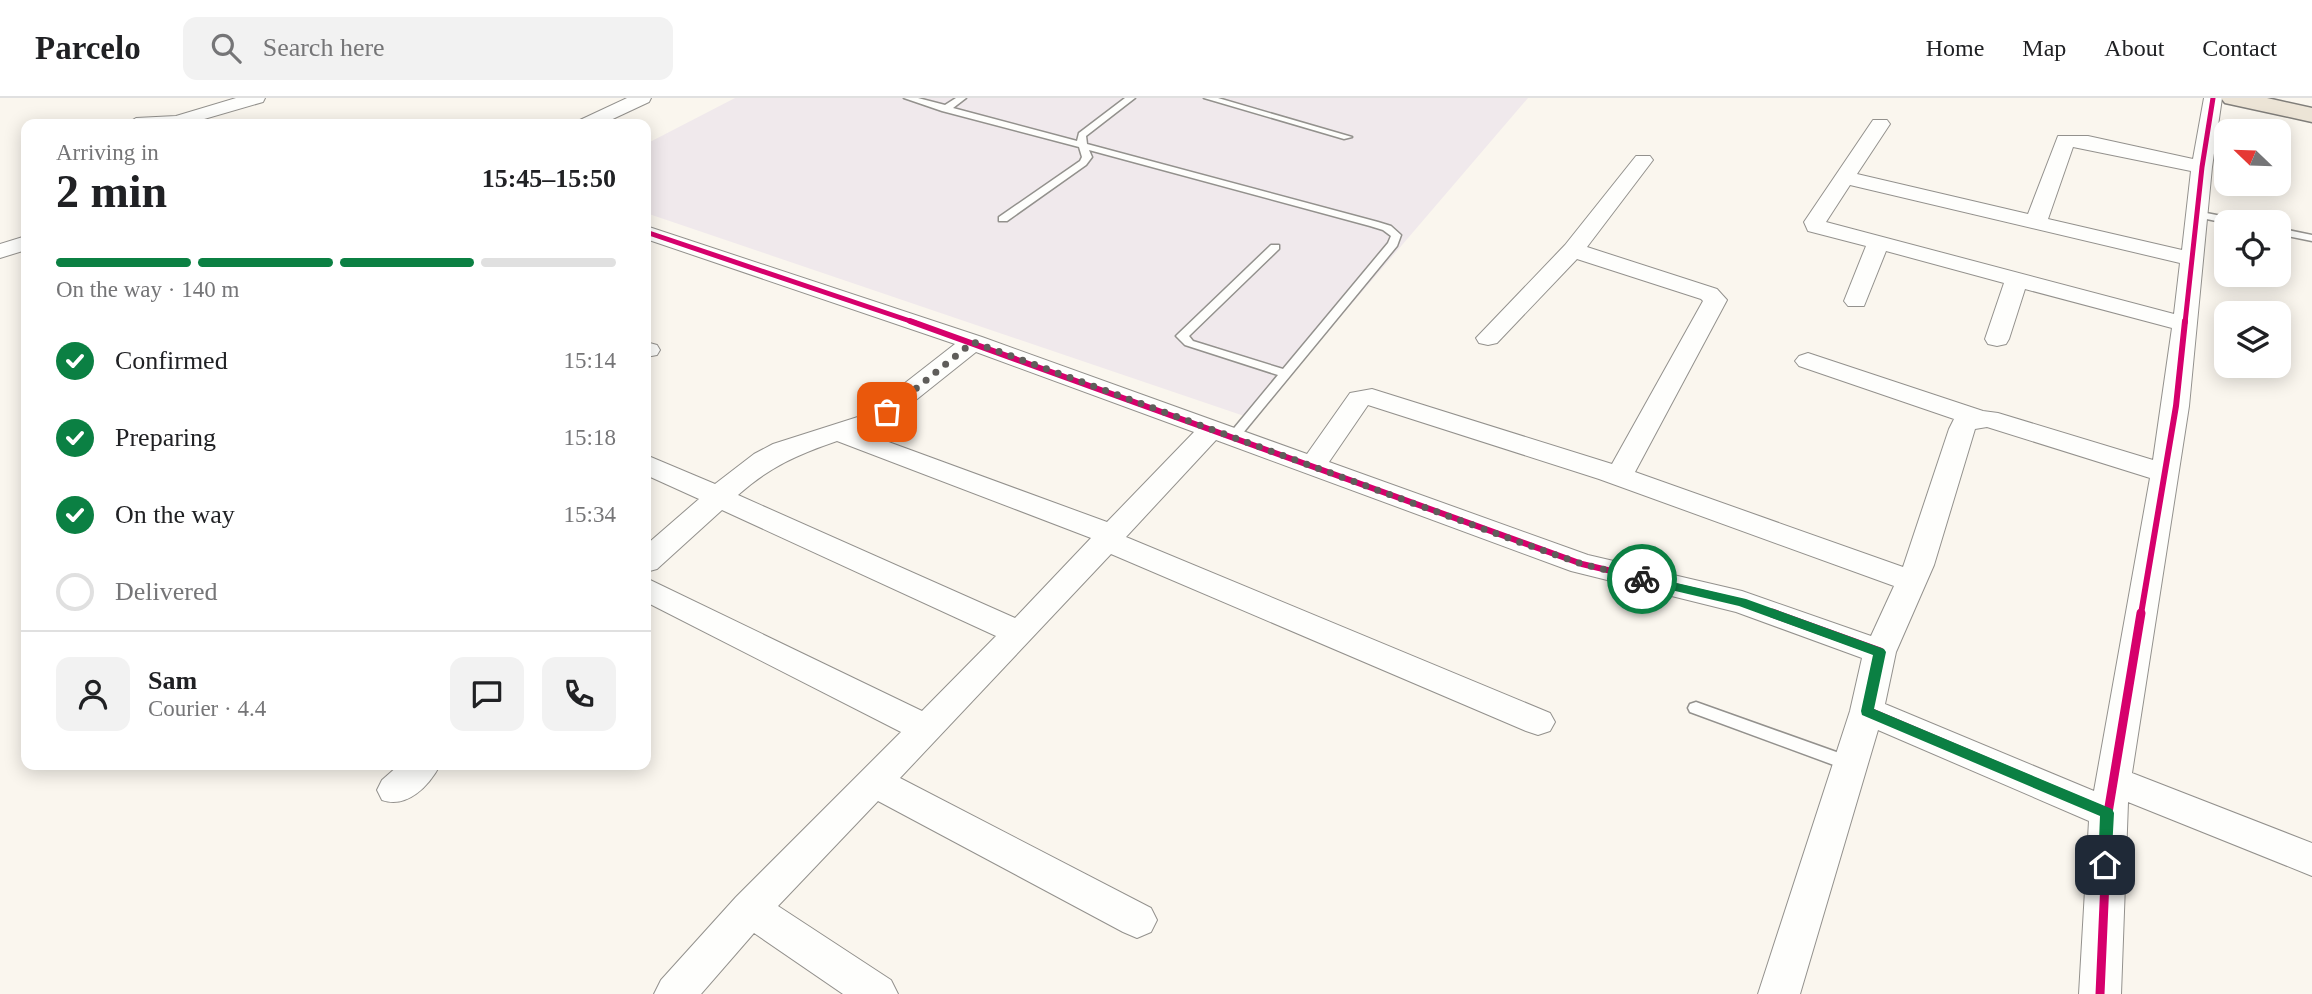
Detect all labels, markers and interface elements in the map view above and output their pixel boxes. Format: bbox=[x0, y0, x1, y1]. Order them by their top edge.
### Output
search box bbox=[183, 17, 673, 80]
icon: search bbox=[207, 29, 245, 67]
text: Parcelo bbox=[35, 30, 141, 66]
text: Search here bbox=[263, 33, 385, 62]
text: Home bbox=[1926, 35, 1984, 61]
text: Map bbox=[2022, 35, 2066, 61]
text: About bbox=[2104, 35, 2164, 61]
text: Contact bbox=[2202, 35, 2277, 61]
north arrow bbox=[2214, 119, 2291, 196]
map controls bbox=[2214, 119, 2291, 378]
text: Arriving in bbox=[56, 140, 159, 165]
text: 15:45–15:50 bbox=[482, 164, 616, 193]
text: 2 min bbox=[56, 166, 167, 217]
button: locate bbox=[2214, 210, 2291, 287]
text: On the way · 140 m bbox=[56, 277, 239, 302]
button: layers bbox=[2214, 301, 2291, 378]
icon: check bbox=[56, 342, 94, 380]
text: Confirmed bbox=[115, 346, 228, 375]
text: 15:14 bbox=[564, 348, 616, 373]
pin bbox=[857, 382, 917, 442]
icon: bag bbox=[868, 393, 906, 431]
icon: check bbox=[56, 419, 94, 457]
text: Preparing bbox=[115, 423, 216, 452]
text: 15:18 bbox=[564, 425, 616, 450]
icon: check bbox=[56, 496, 94, 534]
text: On the way bbox=[115, 500, 235, 529]
text: 15:34 bbox=[564, 502, 616, 527]
courier bbox=[1607, 544, 1677, 614]
icon: bike bbox=[1623, 560, 1661, 598]
text: Delivered bbox=[115, 577, 218, 606]
button: person bbox=[56, 657, 130, 731]
button: chat bbox=[450, 657, 524, 731]
button: phone bbox=[542, 657, 616, 731]
text: Sam bbox=[148, 666, 197, 695]
text: Courier · 4.4 bbox=[148, 696, 266, 721]
pin bbox=[2075, 835, 2135, 895]
icon: home bbox=[2086, 846, 2124, 884]

